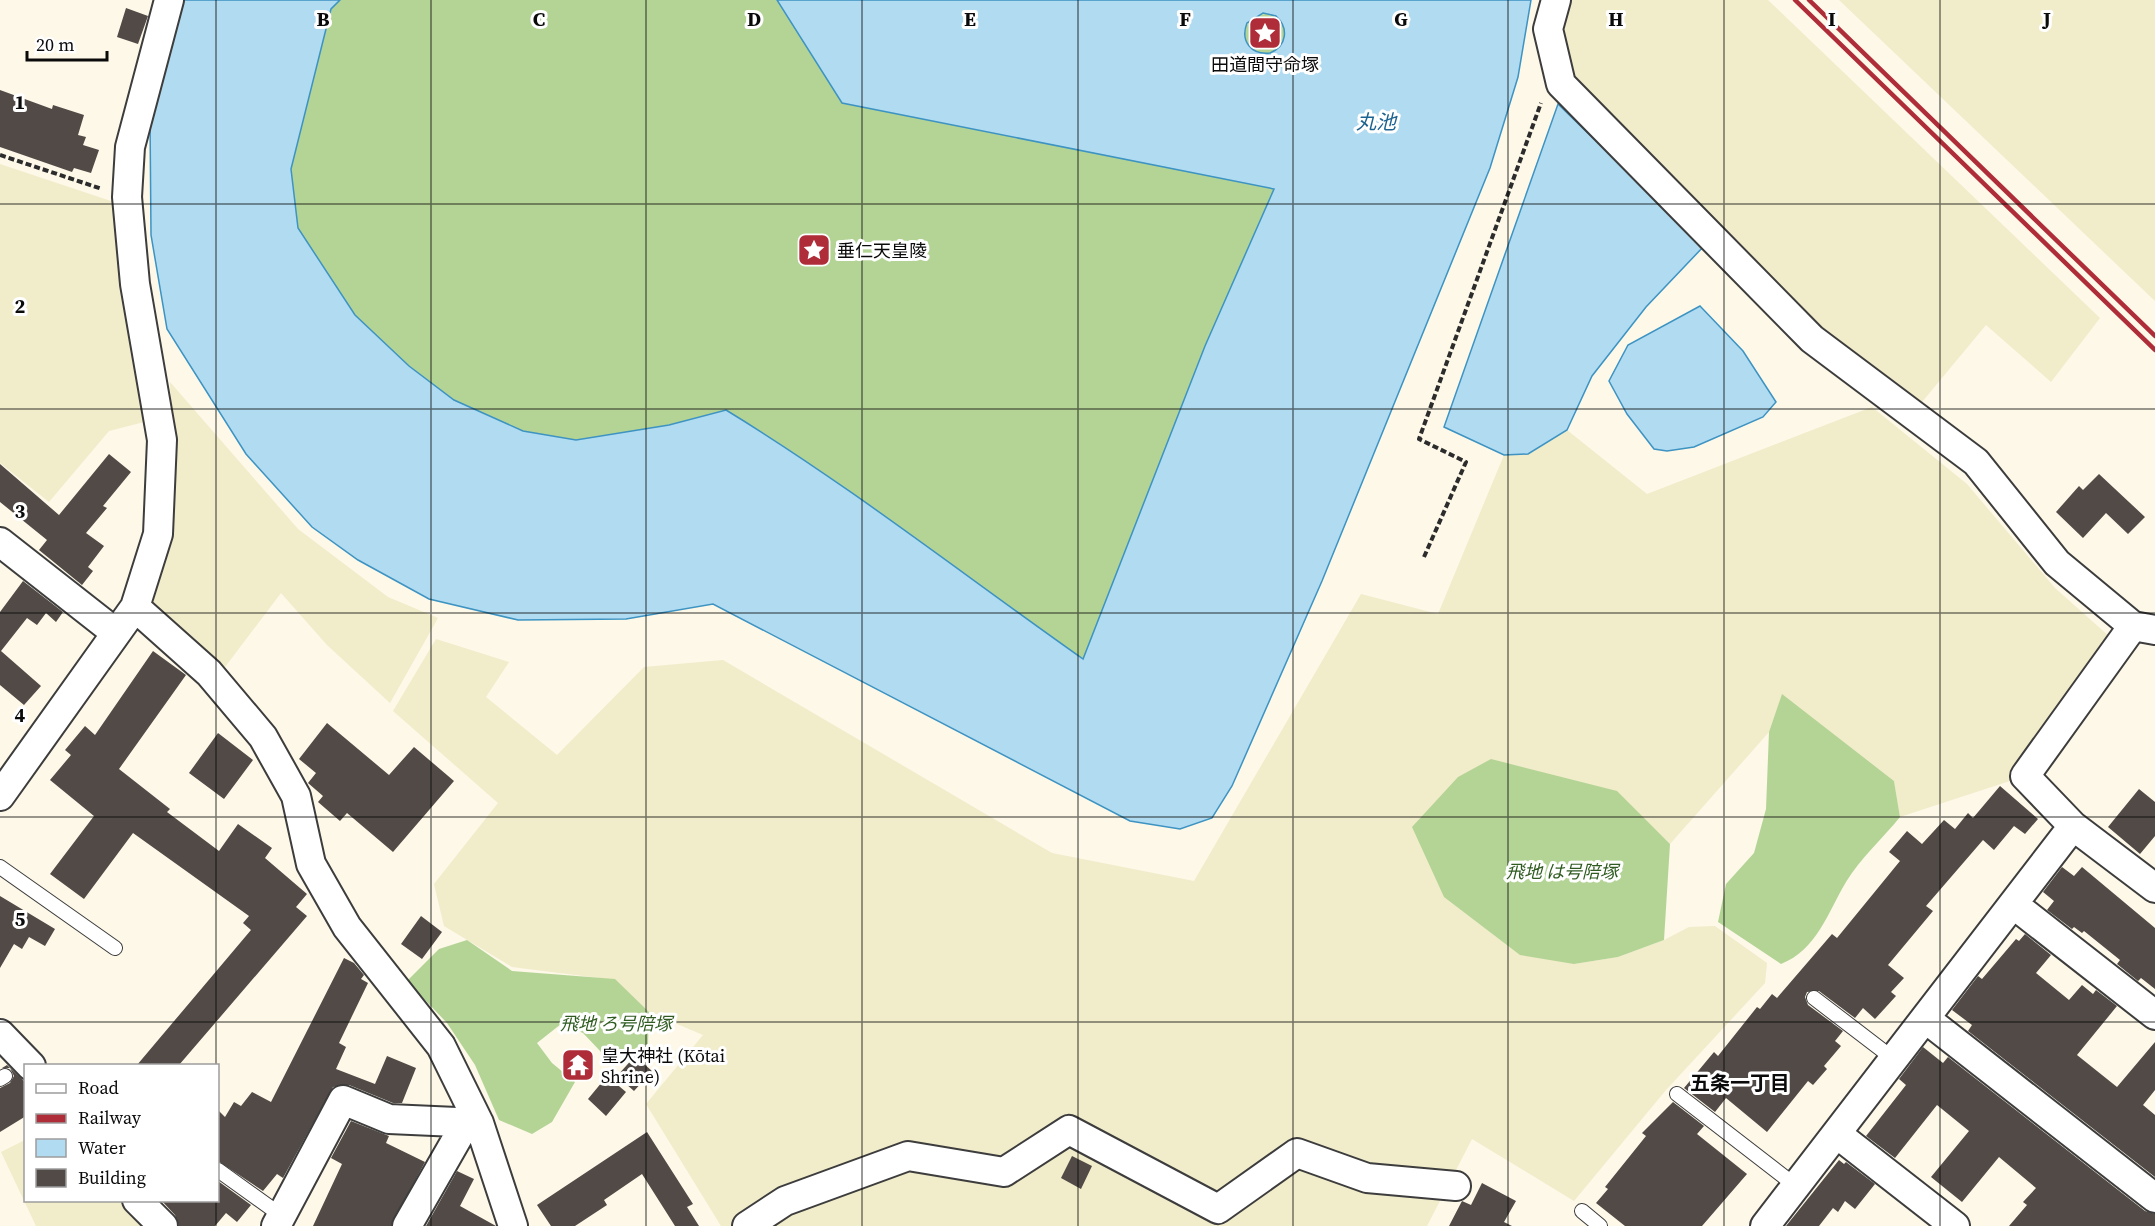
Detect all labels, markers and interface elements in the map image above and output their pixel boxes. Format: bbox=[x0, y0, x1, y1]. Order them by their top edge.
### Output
text: B bbox=[316, 5, 330, 33]
text: C bbox=[533, 5, 545, 33]
text: D bbox=[747, 5, 761, 33]
text: E bbox=[964, 5, 976, 33]
text: F bbox=[1179, 5, 1191, 33]
text: G bbox=[1394, 5, 1408, 33]
text: H bbox=[1608, 5, 1624, 33]
text: I bbox=[1828, 5, 1836, 33]
text: J bbox=[2041, 5, 2051, 33]
place icon: 田道間守命塚 bbox=[1247, 15, 1283, 51]
scale bar bbox=[27, 24, 106, 62]
text: 20 m bbox=[36, 32, 74, 57]
place label: 田道間守命塚 bbox=[1211, 52, 1319, 77]
text: 1 bbox=[15, 88, 25, 116]
water label: 丸池 bbox=[1356, 108, 1398, 136]
place icon: 垂仁天皇陵 bbox=[796, 232, 832, 268]
place label: 垂仁天皇陵 bbox=[837, 238, 927, 263]
text: 2 bbox=[15, 292, 26, 320]
text: 3 bbox=[15, 497, 26, 525]
text: 4 bbox=[15, 701, 26, 729]
park label: 飛地 は号陪塚 bbox=[1506, 859, 1621, 884]
text: 5 bbox=[15, 905, 26, 933]
park label: 飛地 ろ号陪塚 bbox=[560, 1011, 675, 1036]
place label: 皇大神社 (Kōtai Shrine) bbox=[601, 1043, 725, 1089]
temple icon: 皇大神社 (Kōtai Shrine) bbox=[560, 1047, 596, 1083]
legend bbox=[24, 1064, 219, 1202]
district label: 五条一丁目 bbox=[1690, 1069, 1790, 1097]
text: Road bbox=[78, 1075, 119, 1100]
text: Railway bbox=[78, 1105, 142, 1130]
text: Water bbox=[78, 1135, 126, 1160]
text: Building bbox=[78, 1165, 146, 1190]

